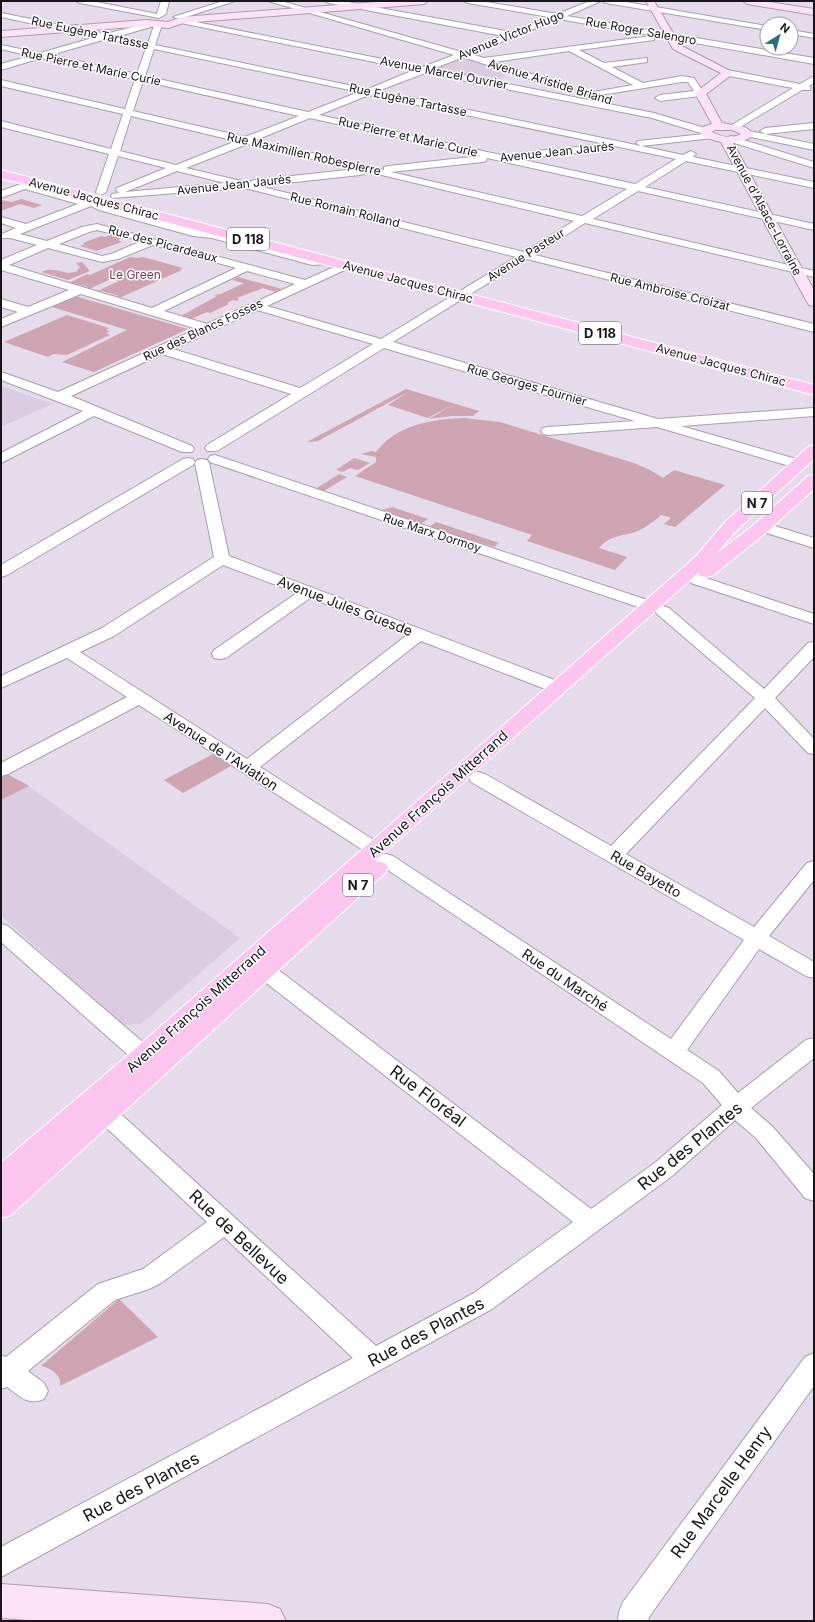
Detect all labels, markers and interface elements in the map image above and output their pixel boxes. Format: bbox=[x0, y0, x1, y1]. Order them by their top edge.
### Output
street label: Avenue Victor Hugo bbox=[456, 6, 566, 63]
street label: Rue Eugène Tartasse bbox=[30, 13, 150, 52]
street label: Rue Roger Salengro bbox=[584, 13, 698, 48]
north arrow bbox=[759, 16, 799, 56]
text: N bbox=[777, 20, 793, 36]
street label: Rue Pierre et Marie Curie bbox=[20, 44, 162, 89]
street label: Avenue Marcel Ouvrier bbox=[379, 53, 510, 92]
street label: Avenue Aristide Briand bbox=[486, 55, 614, 108]
street label: Rue Eugène Tartasse bbox=[348, 80, 468, 119]
street label: Rue Pierre et Marie Curie bbox=[337, 113, 479, 160]
street label: Rue Maximilien Robespierre bbox=[226, 128, 383, 179]
street label: Avenue Jean Jaurès bbox=[499, 138, 615, 165]
street label: Avenue d'Alsace-Lorraine bbox=[724, 142, 805, 278]
street label: Avenue Jean Jaurès bbox=[176, 171, 292, 198]
street label: Avenue Jacques Chirac bbox=[27, 174, 161, 223]
street label: Rue Romain Rolland bbox=[289, 189, 401, 230]
street label: Rue des Picardeaux bbox=[107, 222, 220, 265]
street label: Avenue Pasteur bbox=[484, 224, 568, 284]
road number: D 118 bbox=[227, 228, 269, 250]
street label: Avenue Jacques Chirac bbox=[341, 257, 475, 306]
park label: Le Green bbox=[109, 267, 161, 282]
street label: Rue Ambroise Croizat bbox=[609, 269, 732, 314]
street label: Rue des Blancs Fosses bbox=[141, 295, 265, 364]
road number: D 118 bbox=[579, 322, 621, 344]
street label: Avenue Jacques Chirac bbox=[654, 340, 788, 389]
street label: Rue Georges Fournier bbox=[466, 360, 589, 409]
road number: N 7 bbox=[742, 492, 772, 514]
street label: Rue Marx Dormoy bbox=[381, 510, 483, 556]
street label: Avenue Jules Guesde bbox=[275, 572, 415, 639]
street label: Avenue de l'Aviation bbox=[161, 707, 282, 794]
street label: Avenue François Mitterrand bbox=[364, 726, 511, 861]
street label: Rue Bayetto bbox=[608, 846, 685, 901]
road number: N 7 bbox=[343, 874, 373, 896]
street label: Avenue François Mitterrand bbox=[122, 941, 269, 1076]
street label: Rue du Marché bbox=[519, 945, 612, 1015]
street label: Rue Floréal bbox=[386, 1061, 470, 1131]
street label: Rue des Plantes bbox=[634, 1098, 746, 1194]
street label: Rue de Bellevue bbox=[185, 1186, 293, 1288]
street label: Rue des Plantes bbox=[365, 1293, 487, 1371]
street label: Rue Marcelle Henry bbox=[666, 1422, 776, 1562]
street label: Rue des Plantes bbox=[80, 1448, 202, 1526]

